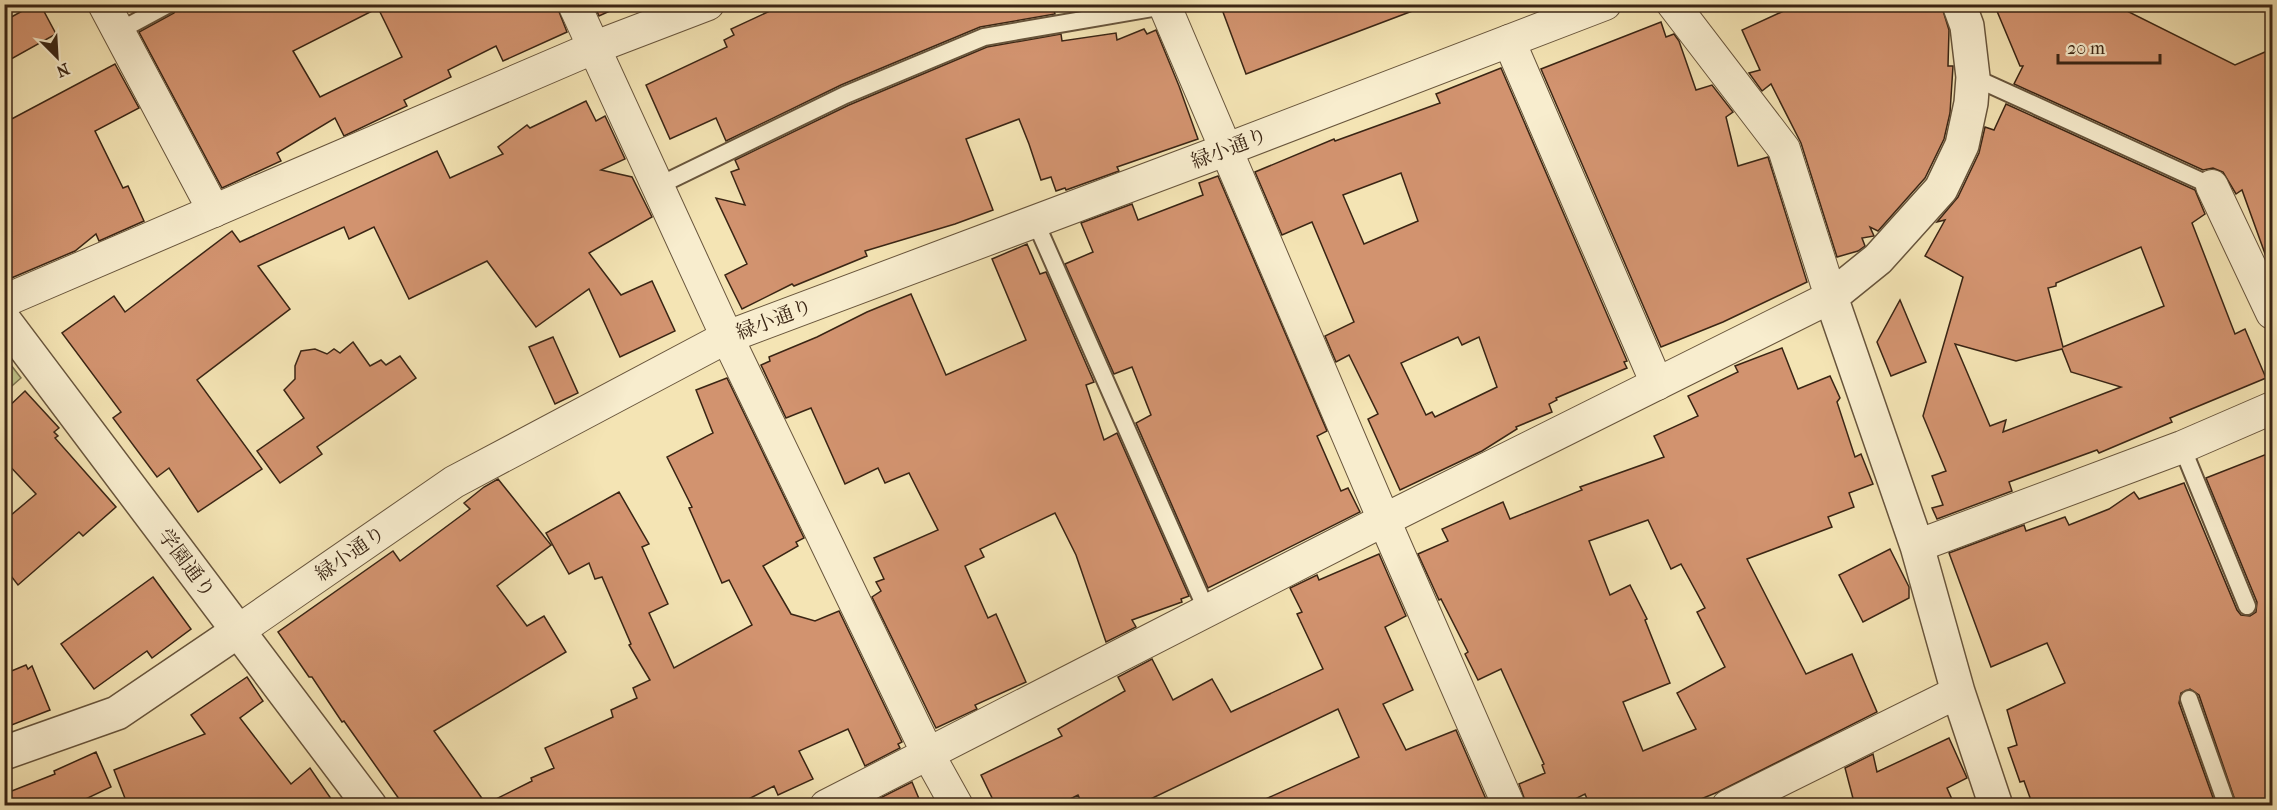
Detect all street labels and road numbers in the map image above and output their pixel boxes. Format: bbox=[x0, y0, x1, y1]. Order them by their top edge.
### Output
street label: 緑小通り bbox=[1188, 123, 1271, 174]
street label: 緑小通り bbox=[733, 294, 816, 345]
street label: 緑小通り bbox=[311, 521, 390, 586]
street label: 学園通り bbox=[153, 524, 220, 602]

